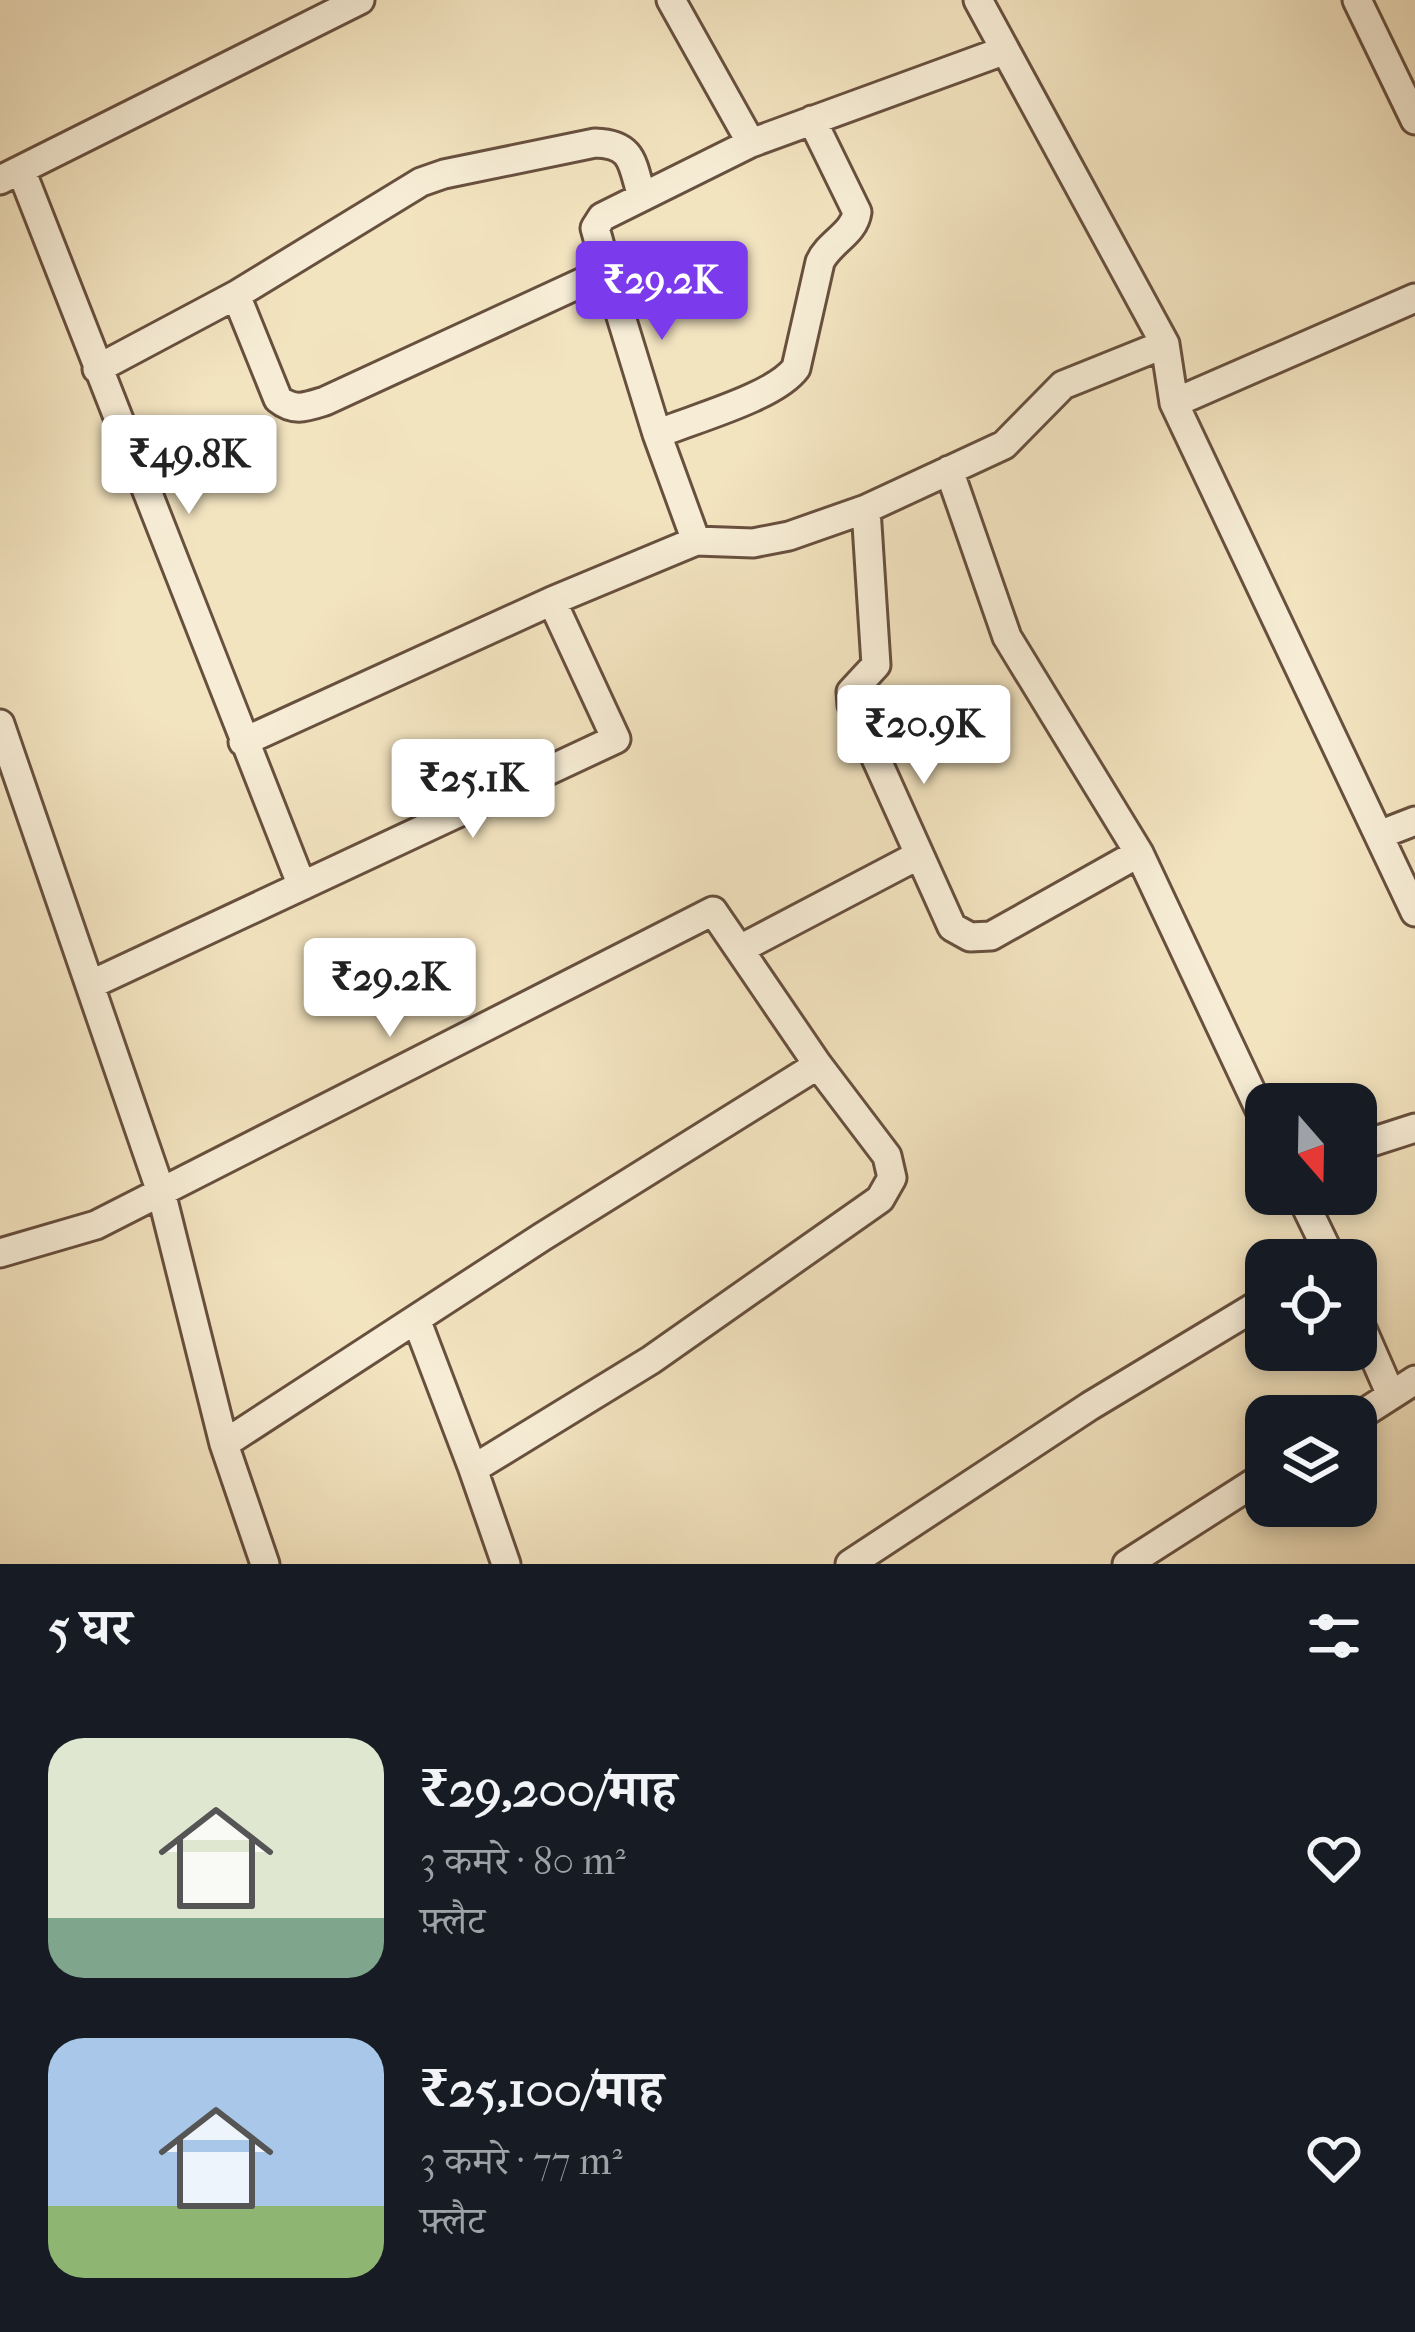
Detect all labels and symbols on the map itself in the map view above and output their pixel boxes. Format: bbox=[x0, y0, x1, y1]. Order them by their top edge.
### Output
pin: ₹29.2K bbox=[564, 241, 760, 343]
pin: ₹49.8K bbox=[91, 415, 287, 517]
pin: ₹20.9K bbox=[826, 685, 1022, 787]
pin: ₹25.1K bbox=[375, 739, 571, 841]
pin: ₹29.2K bbox=[292, 938, 488, 1040]
north arrow bbox=[1245, 1083, 1377, 1215]

